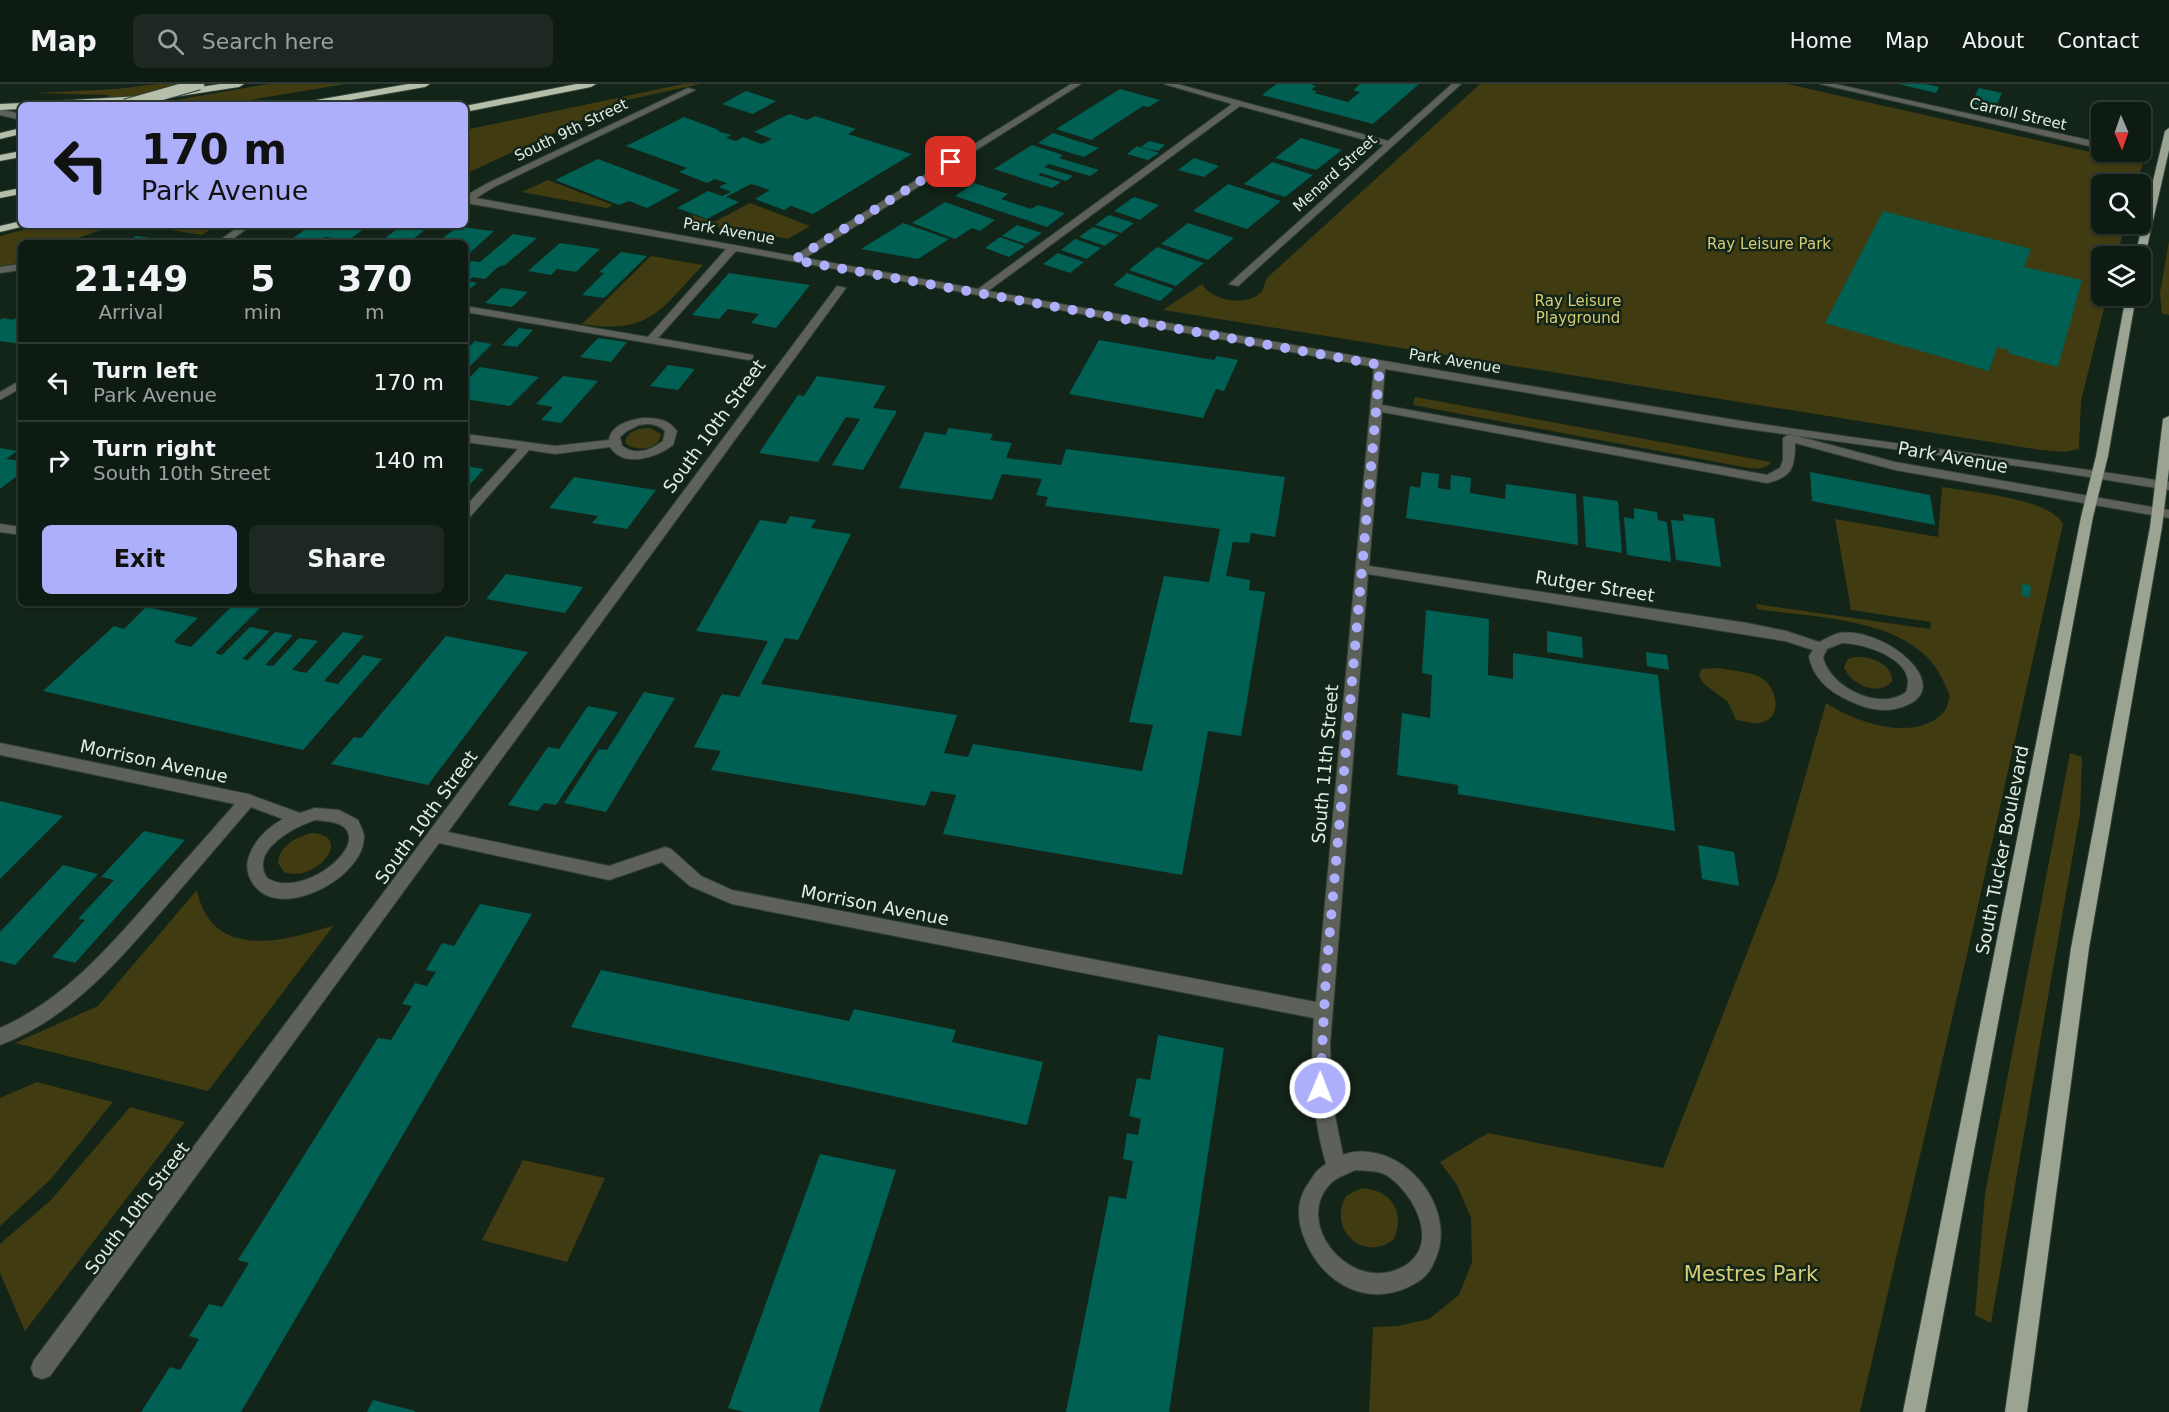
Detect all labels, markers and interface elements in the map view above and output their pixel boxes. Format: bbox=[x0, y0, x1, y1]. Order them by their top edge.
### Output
search box bbox=[133, 14, 553, 68]
text: Map bbox=[30, 25, 97, 58]
icon: search bbox=[154, 25, 187, 58]
text: Search here bbox=[202, 29, 334, 54]
text: Home bbox=[1790, 29, 1852, 53]
text: Map bbox=[1885, 29, 1929, 53]
text: About bbox=[1962, 29, 2024, 53]
text: Contact bbox=[2057, 29, 2139, 53]
street label: Carroll Street bbox=[1968, 94, 2069, 134]
street label: South 9th Street bbox=[511, 95, 631, 165]
north arrow bbox=[2091, 102, 2151, 162]
map controls bbox=[2091, 102, 2151, 306]
text: 170 m bbox=[141, 125, 287, 174]
icon: left bbox=[42, 126, 120, 204]
street label: Menard Street bbox=[1289, 131, 1381, 215]
pin bbox=[925, 136, 976, 187]
icon: arrive bbox=[934, 145, 967, 178]
button: search bbox=[2091, 174, 2151, 234]
text: Park Avenue bbox=[141, 175, 308, 206]
street label: Park Avenue bbox=[682, 214, 776, 248]
park label: Ray Leisure Park bbox=[1707, 235, 1831, 253]
button: layers bbox=[2091, 246, 2151, 306]
text: 21:49 bbox=[74, 258, 188, 299]
text: 5 bbox=[250, 258, 275, 299]
text: 370 bbox=[337, 258, 412, 299]
park label: Ray Leisure Playground bbox=[1535, 292, 1621, 327]
text: Arrival bbox=[98, 300, 163, 324]
text: min bbox=[244, 300, 282, 324]
text: m bbox=[365, 300, 385, 324]
street label: Park Avenue bbox=[1408, 345, 1502, 377]
street label: South 10th Street bbox=[659, 355, 769, 497]
text: Turn left bbox=[93, 358, 198, 383]
icon: left bbox=[42, 366, 75, 399]
text: 170 m bbox=[374, 370, 444, 395]
text: Park Avenue bbox=[93, 383, 217, 407]
text: Turn right bbox=[93, 436, 216, 461]
street label: Park Avenue bbox=[1896, 437, 2010, 477]
icon: right bbox=[42, 444, 75, 477]
text: 140 m bbox=[374, 448, 444, 473]
text: South 10th Street bbox=[93, 461, 271, 485]
button: Exit bbox=[42, 525, 237, 594]
button: Share bbox=[249, 525, 444, 594]
street label: Rutger Street bbox=[1534, 566, 1656, 606]
street label: South 11th Street bbox=[1308, 683, 1342, 845]
street label: Morrison Avenue bbox=[78, 735, 230, 787]
street label: South Tucker Boulevard bbox=[1971, 744, 2033, 956]
street label: South 10th Street bbox=[371, 746, 481, 888]
street label: Morrison Avenue bbox=[799, 880, 951, 930]
position arrow bbox=[1288, 1056, 1352, 1120]
street label: South 10th Street bbox=[81, 1138, 193, 1278]
park label: Mestres Park bbox=[1684, 1262, 1819, 1286]

